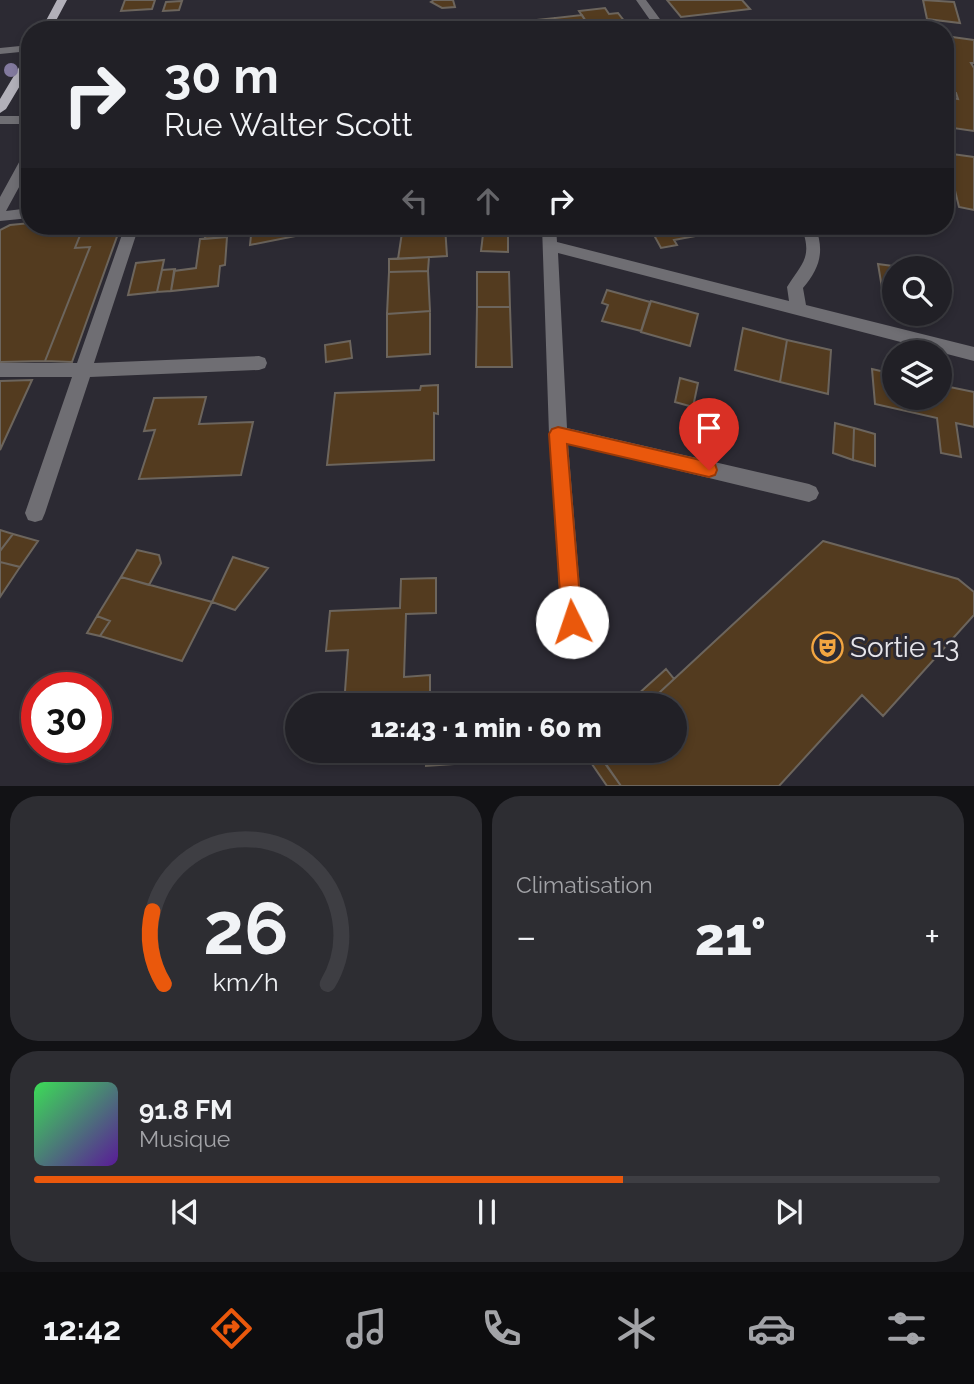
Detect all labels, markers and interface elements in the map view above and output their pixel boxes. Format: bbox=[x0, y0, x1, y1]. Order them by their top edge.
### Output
text: 30 m bbox=[164, 47, 279, 104]
icon: right bbox=[49, 49, 140, 140]
text: Rue Walter Scott bbox=[164, 106, 412, 143]
icon: left bbox=[396, 182, 434, 220]
icon: ahead bbox=[469, 182, 507, 220]
icon: right bbox=[542, 182, 580, 220]
map controls bbox=[882, 256, 952, 410]
button: search bbox=[882, 256, 952, 326]
button: layers bbox=[882, 340, 952, 410]
pin bbox=[679, 398, 739, 470]
icon: arrive bbox=[690, 409, 728, 447]
position arrow bbox=[535, 585, 609, 659]
theatre icon: Sortie 13 bbox=[810, 630, 844, 664]
place label: Sortie 13 bbox=[850, 631, 959, 664]
speed limit sign: 30 bbox=[21, 672, 112, 763]
text: 12:43 · 1 min · 60 m bbox=[370, 713, 602, 743]
text: Climatisation bbox=[516, 871, 653, 898]
text: 26 bbox=[203, 887, 289, 972]
text: 21° bbox=[695, 906, 766, 967]
text: − bbox=[516, 914, 536, 959]
text: + bbox=[924, 914, 940, 959]
text: km/h bbox=[213, 967, 279, 997]
text: 91.8 FM bbox=[139, 1095, 232, 1125]
text: Musique bbox=[139, 1125, 230, 1152]
icon: previous bbox=[166, 1193, 204, 1231]
icon: pause bbox=[468, 1193, 506, 1231]
icon: next bbox=[770, 1193, 808, 1231]
icon: directions bbox=[207, 1304, 256, 1353]
icon: music bbox=[342, 1304, 391, 1353]
icon: phone bbox=[477, 1304, 526, 1353]
icon: climate bbox=[612, 1304, 661, 1353]
icon: car bbox=[747, 1304, 796, 1353]
icon: filters bbox=[882, 1304, 931, 1353]
text: 12:42 bbox=[43, 1310, 121, 1347]

